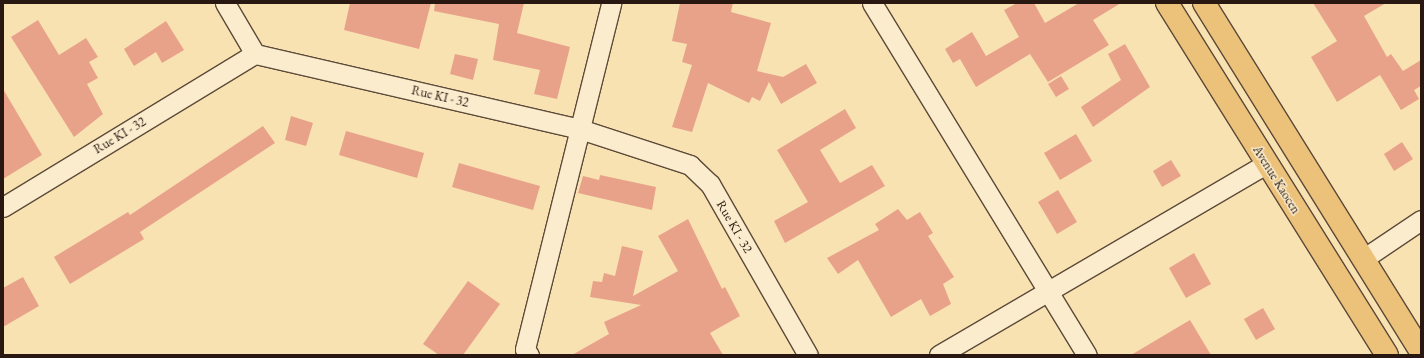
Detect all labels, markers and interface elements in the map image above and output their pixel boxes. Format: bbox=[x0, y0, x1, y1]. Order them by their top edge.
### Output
street label: Rue KI - 32 bbox=[410, 83, 470, 111]
street label: Rue KI - 32 bbox=[91, 114, 149, 158]
street label: Avenue Kaocen bbox=[1249, 143, 1303, 217]
street label: Rue KI - 32 bbox=[713, 198, 755, 256]

